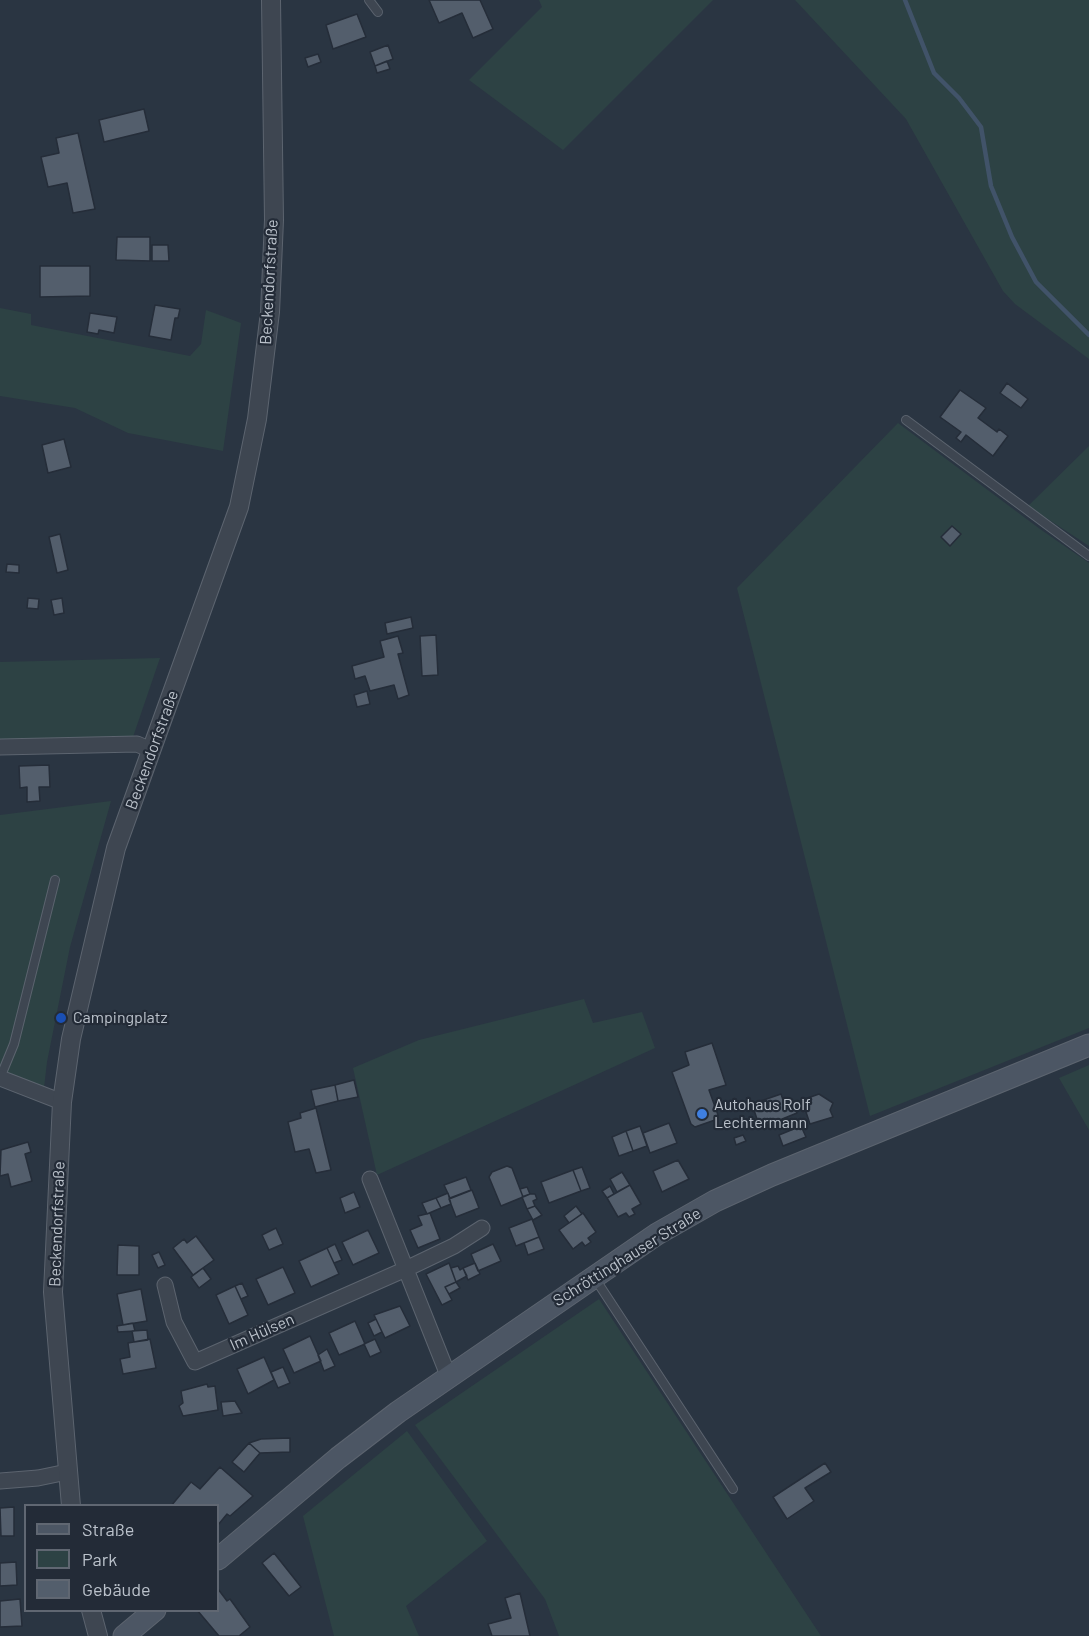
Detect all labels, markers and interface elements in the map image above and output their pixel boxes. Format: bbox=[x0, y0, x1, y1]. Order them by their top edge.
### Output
street label: Beckendorfstraße bbox=[256, 219, 282, 345]
street label: Beckendorfstraße bbox=[122, 688, 182, 812]
place label: Campingplatz bbox=[73, 1008, 168, 1028]
marker: Campingplatz bbox=[54, 1011, 68, 1025]
place label: Autohaus Rolf Lechtermann bbox=[714, 1095, 811, 1133]
marker: Autohaus Rolf Lechtermann bbox=[695, 1107, 709, 1121]
street label: Beckendorfstraße bbox=[45, 1161, 69, 1287]
street label: Schröttinghauser Straße bbox=[550, 1204, 704, 1310]
street label: Im Hülsen bbox=[227, 1309, 297, 1355]
legend bbox=[24, 1504, 219, 1612]
text: Straße bbox=[82, 1518, 134, 1540]
text: Park bbox=[82, 1548, 117, 1570]
text: Gebäude bbox=[82, 1578, 151, 1600]

